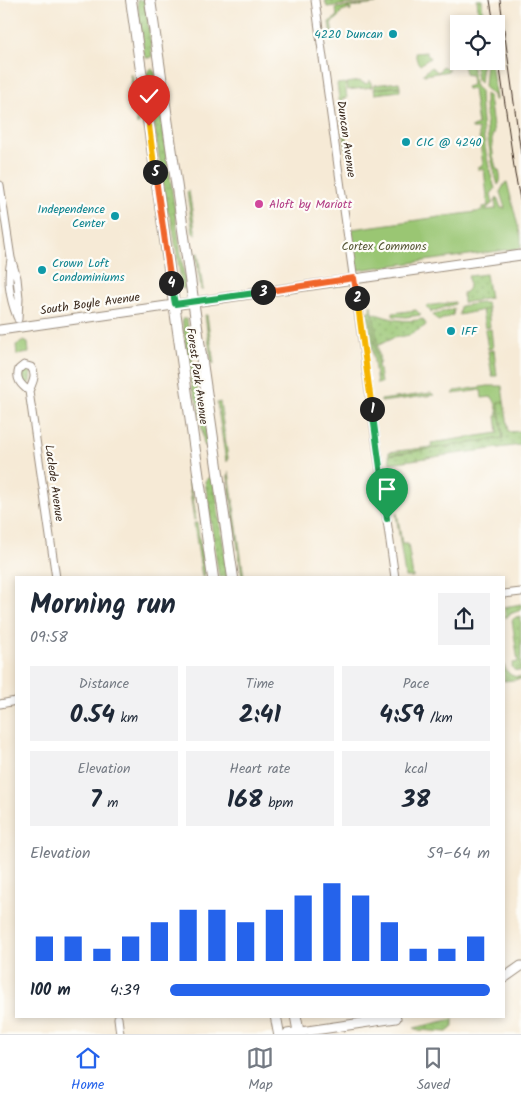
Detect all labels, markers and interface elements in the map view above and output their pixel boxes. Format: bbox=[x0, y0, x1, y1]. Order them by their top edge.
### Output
map controls bbox=[450, 15, 505, 70]
button: locate bbox=[450, 15, 505, 70]
place label: 4220 Duncan bbox=[314, 25, 383, 44]
marker: 4220 Duncan bbox=[387, 28, 399, 40]
pin bbox=[128, 75, 170, 126]
icon: check bbox=[135, 82, 163, 110]
street label: Duncan Avenue bbox=[331, 99, 361, 179]
place label: CIC @ 4240 bbox=[416, 133, 482, 152]
marker: CIC @ 4240 bbox=[400, 136, 412, 148]
pin: 5 bbox=[142, 160, 168, 184]
text: 5 bbox=[152, 161, 159, 183]
place label: Aloft by Mariott bbox=[269, 195, 352, 214]
marker: Aloft by Mariott bbox=[253, 198, 265, 210]
place label: Independence Center bbox=[37, 200, 106, 233]
marker: Independence Center bbox=[109, 210, 121, 222]
park label: Cortex Commons bbox=[341, 237, 427, 256]
place label: Crown Loft Condominiums bbox=[52, 254, 125, 287]
marker: Crown Loft Condominiums bbox=[36, 264, 48, 276]
pin: 4 bbox=[158, 270, 184, 296]
text: 4 bbox=[168, 272, 175, 294]
pin: 3 bbox=[250, 280, 276, 304]
text: 3 bbox=[260, 281, 267, 303]
pin: 2 bbox=[344, 286, 370, 310]
text: 2 bbox=[353, 287, 362, 309]
street label: South Boyle Avenue bbox=[39, 288, 142, 320]
place label: IFF bbox=[461, 322, 479, 341]
marker: IFF bbox=[445, 325, 457, 337]
street label: Forest Park Avenue bbox=[181, 326, 213, 426]
pin: 1 bbox=[360, 396, 384, 422]
text: 1 bbox=[370, 398, 375, 420]
street label: Laclede Avenue bbox=[39, 443, 69, 523]
pin bbox=[366, 468, 408, 519]
icon: arrive bbox=[373, 475, 401, 503]
text: Morning run bbox=[30, 583, 176, 628]
button: share bbox=[438, 593, 490, 645]
text: 09:58 bbox=[30, 625, 68, 650]
text: Distance bbox=[79, 673, 129, 695]
text: Time bbox=[246, 673, 274, 695]
text: Pace bbox=[403, 673, 429, 695]
text: 0.54 bbox=[70, 695, 115, 735]
text: 2:41 bbox=[239, 695, 281, 735]
text: 4:59 bbox=[379, 695, 424, 735]
text: km bbox=[115, 707, 138, 729]
text: /km bbox=[424, 707, 453, 729]
text: Elevation bbox=[78, 758, 130, 780]
text: Heart rate bbox=[230, 758, 290, 780]
text: kcal bbox=[405, 758, 427, 780]
text: 7 bbox=[90, 780, 102, 820]
text: 168 bbox=[227, 780, 263, 820]
text: 38 bbox=[402, 780, 430, 820]
text: m bbox=[102, 792, 118, 814]
text: bpm bbox=[263, 792, 293, 814]
text: Elevation bbox=[30, 841, 91, 866]
text: 59–64 m bbox=[427, 841, 490, 866]
text: 100 m bbox=[30, 978, 71, 1003]
text: 4:39 bbox=[110, 978, 140, 1003]
tab: Home bbox=[71, 1044, 104, 1096]
tab: Map bbox=[246, 1044, 274, 1096]
tab: Saved bbox=[417, 1044, 450, 1096]

